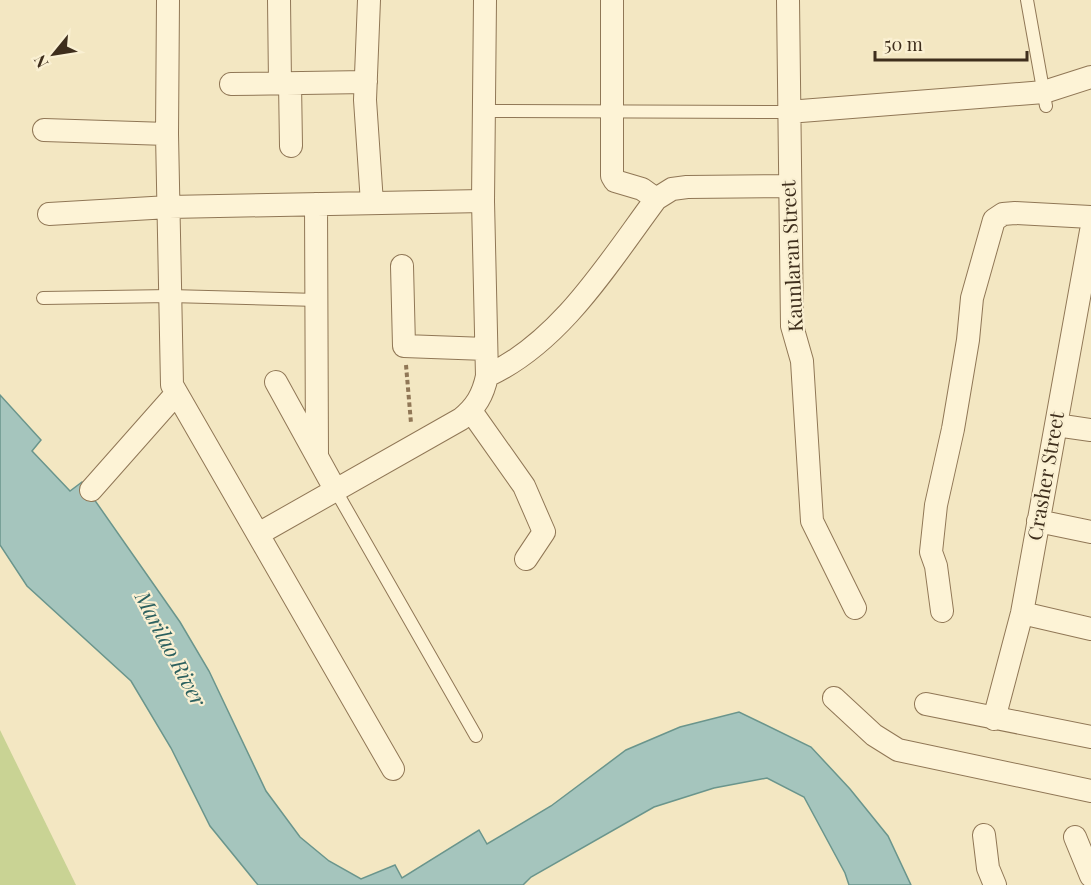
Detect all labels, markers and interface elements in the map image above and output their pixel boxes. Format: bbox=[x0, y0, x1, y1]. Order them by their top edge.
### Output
north arrow bbox=[24, 24, 84, 84]
scale bar bbox=[875, 24, 1026, 62]
text: 50 m bbox=[884, 32, 923, 56]
text: N bbox=[28, 51, 53, 72]
street label: Kaunlaran Street bbox=[773, 179, 808, 333]
street label: Crasher Street bbox=[1020, 408, 1069, 542]
water label: Marilao River bbox=[129, 585, 214, 711]

